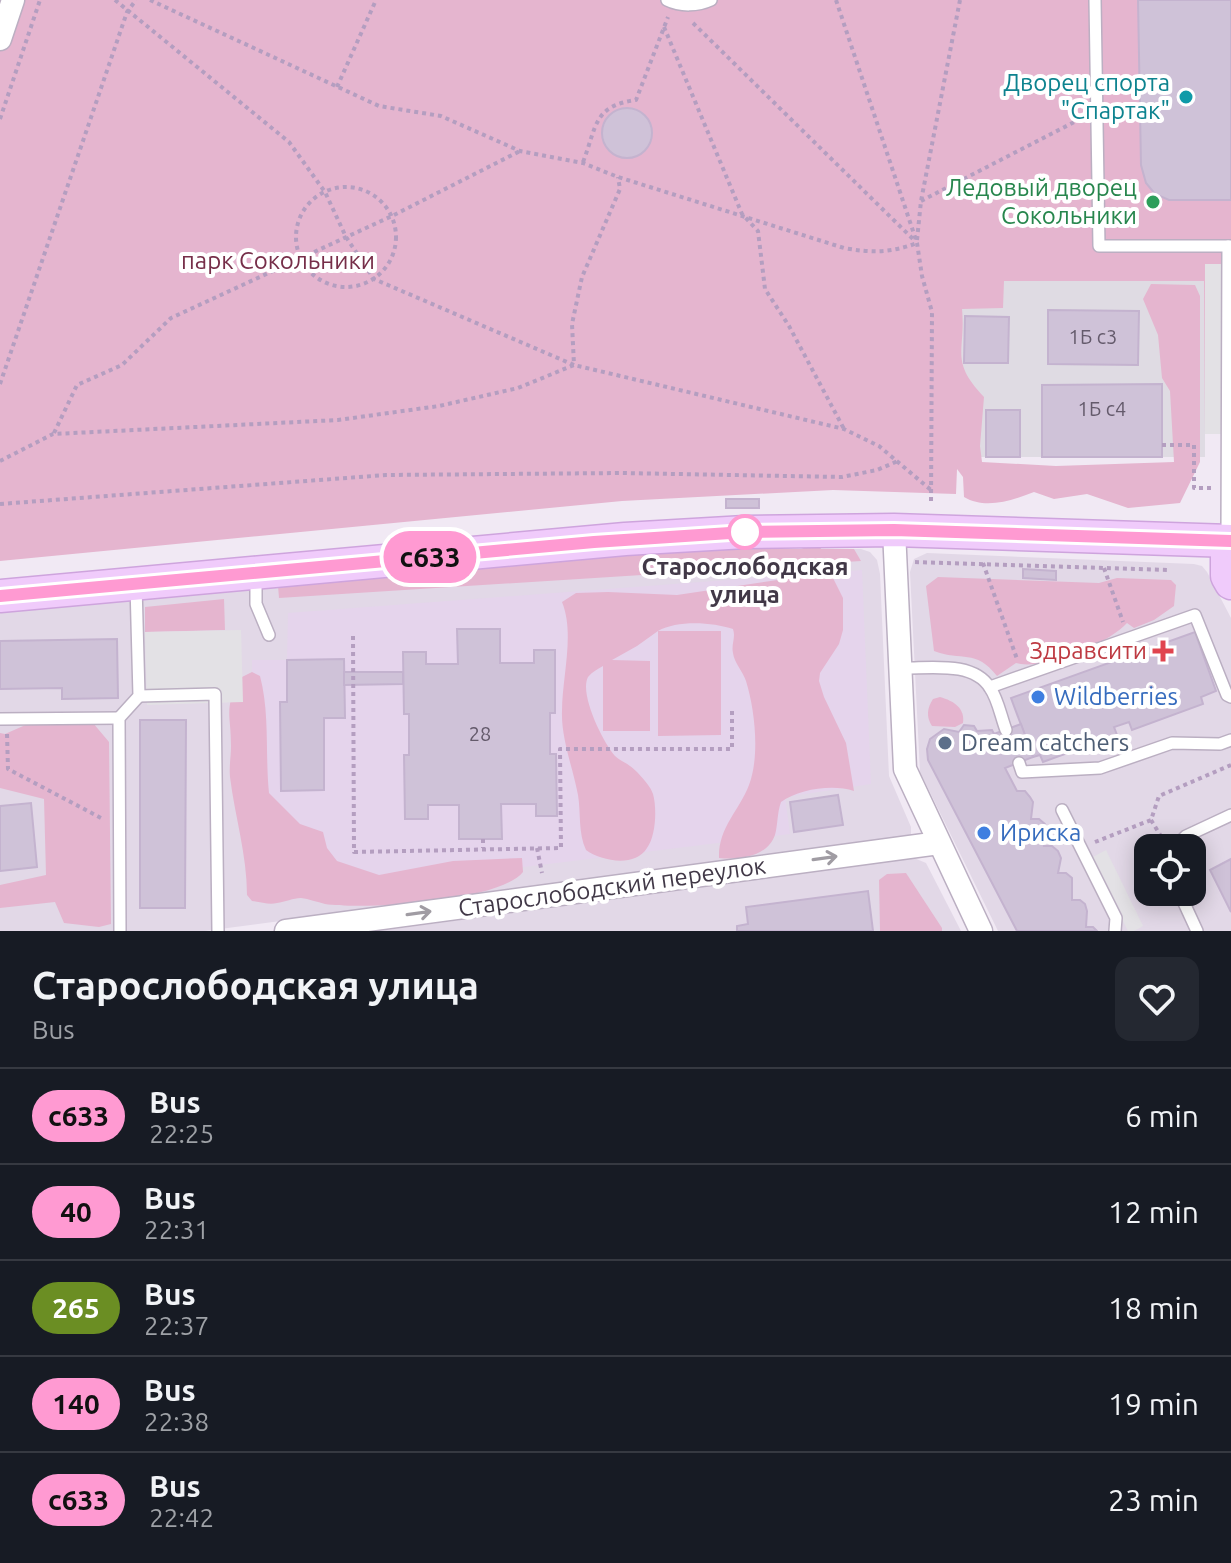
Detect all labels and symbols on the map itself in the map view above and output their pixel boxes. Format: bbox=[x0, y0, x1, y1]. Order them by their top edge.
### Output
place label: Дворец спорта "Спартак" bbox=[1003, 69, 1170, 124]
marker: Дворец спорта "Спартак" bbox=[1177, 88, 1195, 106]
place label: Ледовый дворец Сокольники bbox=[946, 174, 1137, 229]
marker: Ледовый дворец Сокольники bbox=[1144, 193, 1162, 211]
park label: парк Сокольники bbox=[181, 247, 375, 274]
house number: 1Б с3 bbox=[1069, 325, 1117, 348]
house number: 1Б с4 bbox=[1078, 397, 1126, 420]
marker: Старослободская улица bbox=[728, 515, 762, 549]
line badge: с633 bbox=[374, 531, 486, 583]
place label: Старослободская улица bbox=[642, 553, 848, 608]
place label: Здравсити bbox=[1030, 637, 1147, 664]
marker: Здравсити bbox=[1154, 642, 1172, 660]
place label: Wildberries bbox=[1054, 683, 1178, 710]
marker: Wildberries bbox=[1029, 688, 1047, 706]
house number: 28 bbox=[469, 722, 491, 745]
place label: Dream catchers bbox=[961, 729, 1129, 756]
marker: Dream catchers bbox=[936, 734, 954, 752]
place label: Ириска bbox=[1000, 819, 1081, 846]
marker: Ириска bbox=[975, 824, 993, 842]
one-way arrow bbox=[811, 850, 837, 865]
street label: Старослободский переулок bbox=[456, 852, 768, 921]
one-way arrow bbox=[405, 905, 431, 920]

